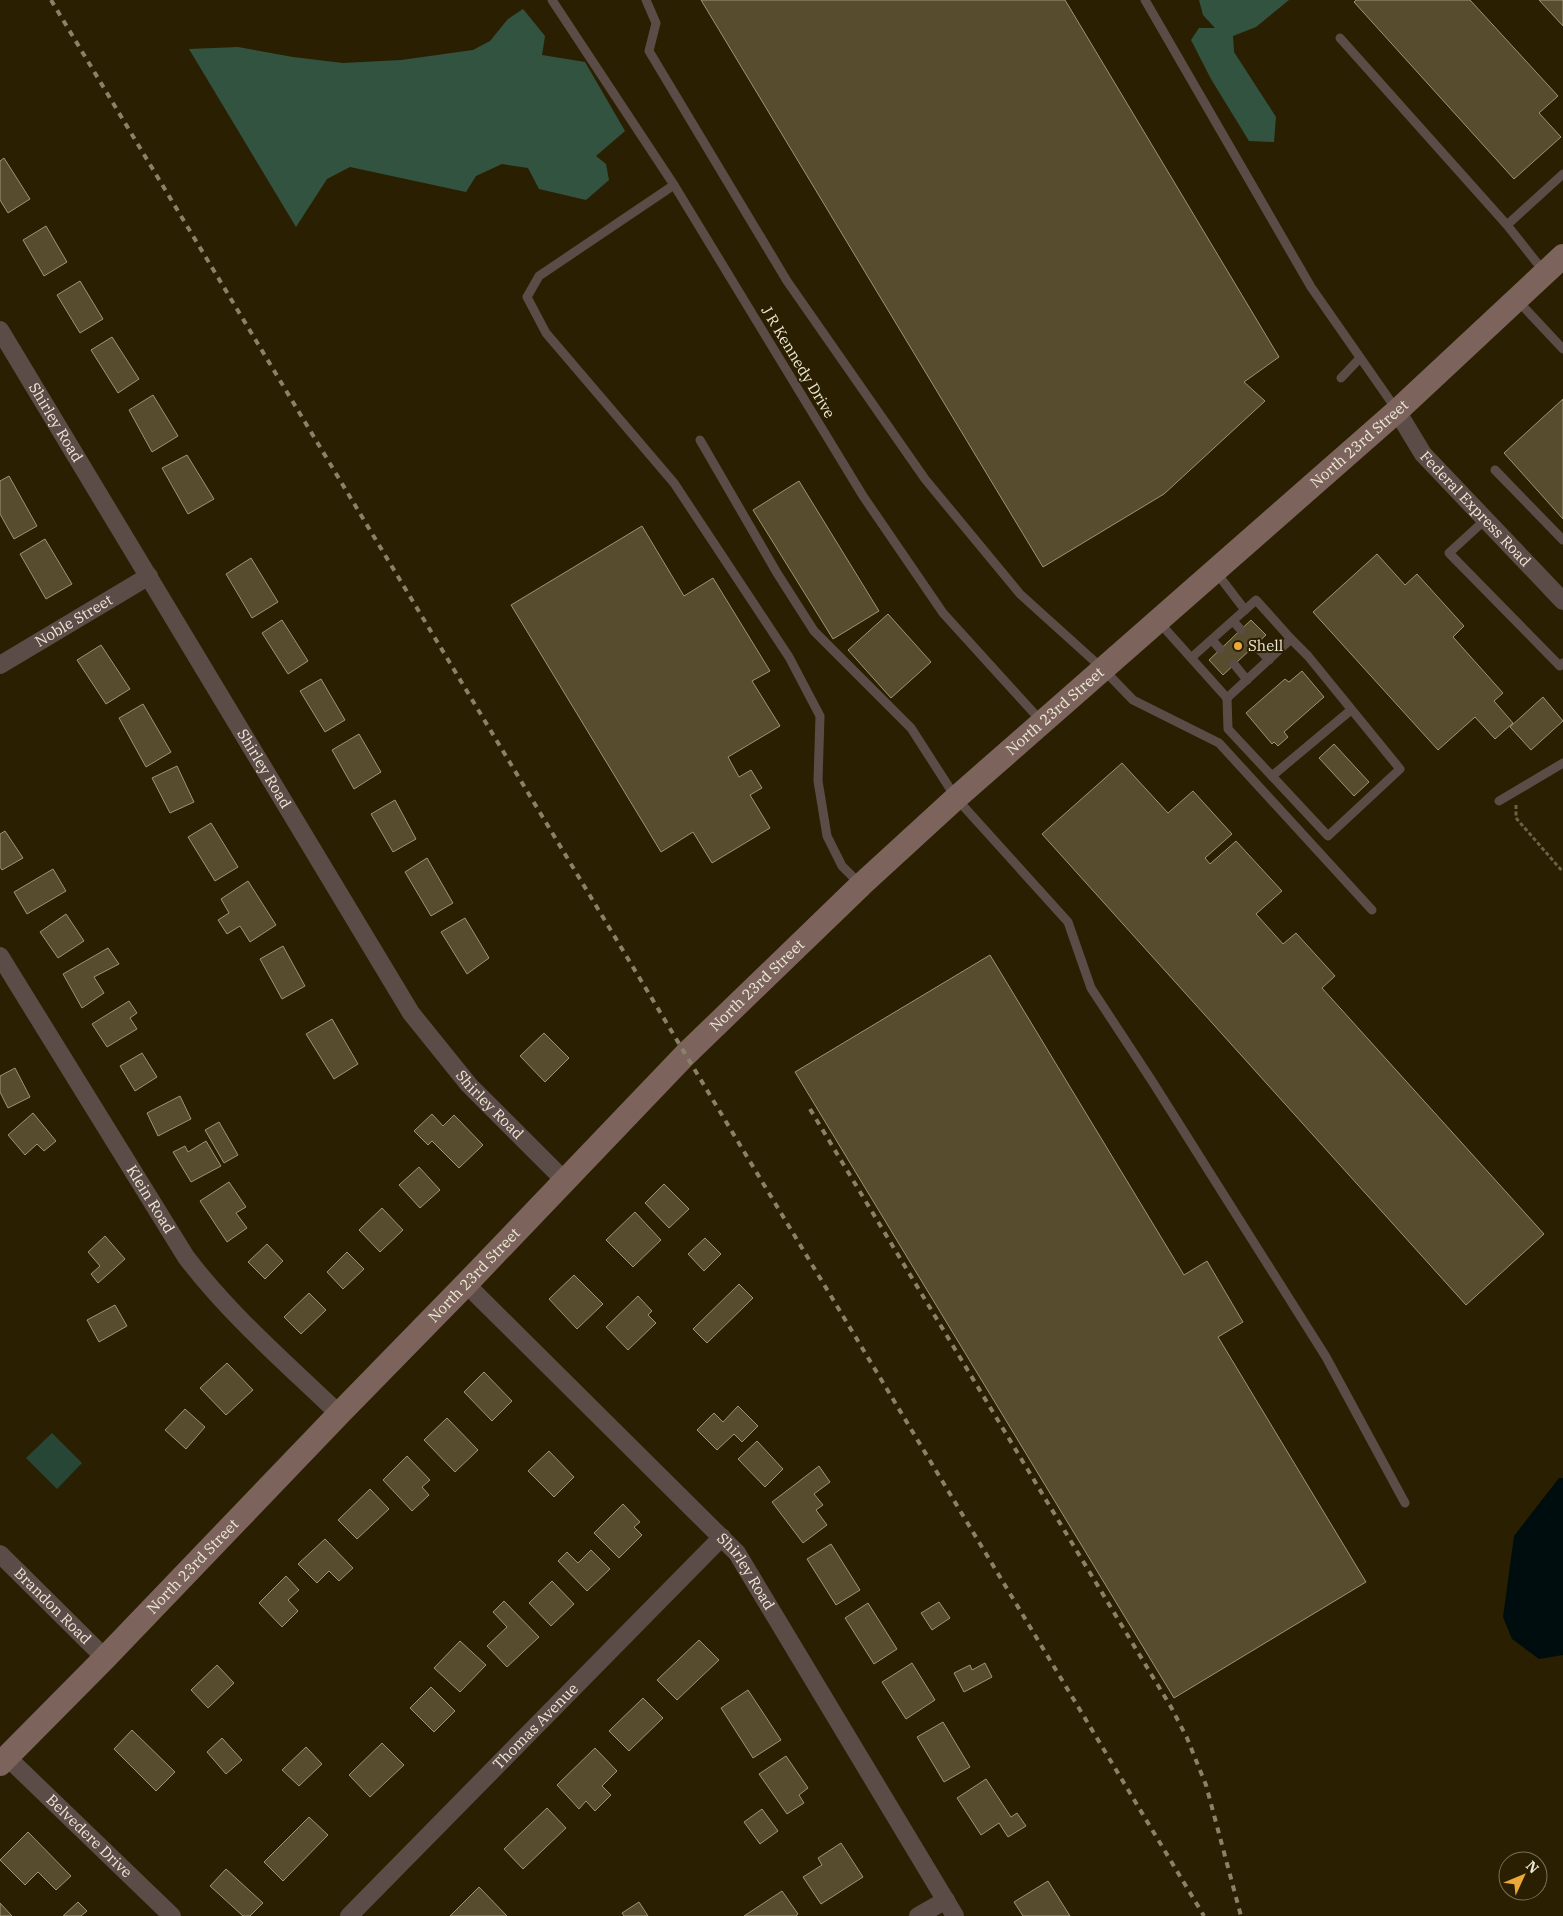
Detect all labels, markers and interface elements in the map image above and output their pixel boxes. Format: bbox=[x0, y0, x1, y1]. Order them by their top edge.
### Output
street label: J R Kennedy Drive bbox=[757, 302, 840, 421]
street label: Shirley Road bbox=[25, 379, 87, 465]
street label: North 23rd Street bbox=[1306, 395, 1412, 492]
street label: Federal Express Road bbox=[1416, 447, 1535, 570]
street label: Noble Street bbox=[31, 590, 116, 651]
place label: Shell bbox=[1248, 636, 1283, 655]
marker: Shell bbox=[1232, 640, 1244, 652]
street label: North 23rd Street bbox=[1002, 663, 1108, 759]
street label: Shirley Road bbox=[233, 725, 296, 812]
street label: North 23rd Street bbox=[705, 935, 808, 1035]
street label: Shirley Road bbox=[452, 1066, 528, 1143]
street label: Klein Road bbox=[123, 1161, 179, 1237]
street label: North 23rd Street bbox=[424, 1223, 524, 1326]
street label: North 23rd Street bbox=[142, 1515, 242, 1618]
street label: Shirley Road bbox=[713, 1529, 779, 1613]
street label: Brandon Road bbox=[10, 1563, 95, 1648]
street label: Thomas Avenue bbox=[489, 1679, 582, 1773]
street label: Belvedere Drive bbox=[43, 1790, 136, 1881]
north arrow bbox=[1498, 1851, 1548, 1901]
text: N bbox=[1522, 1857, 1543, 1877]

